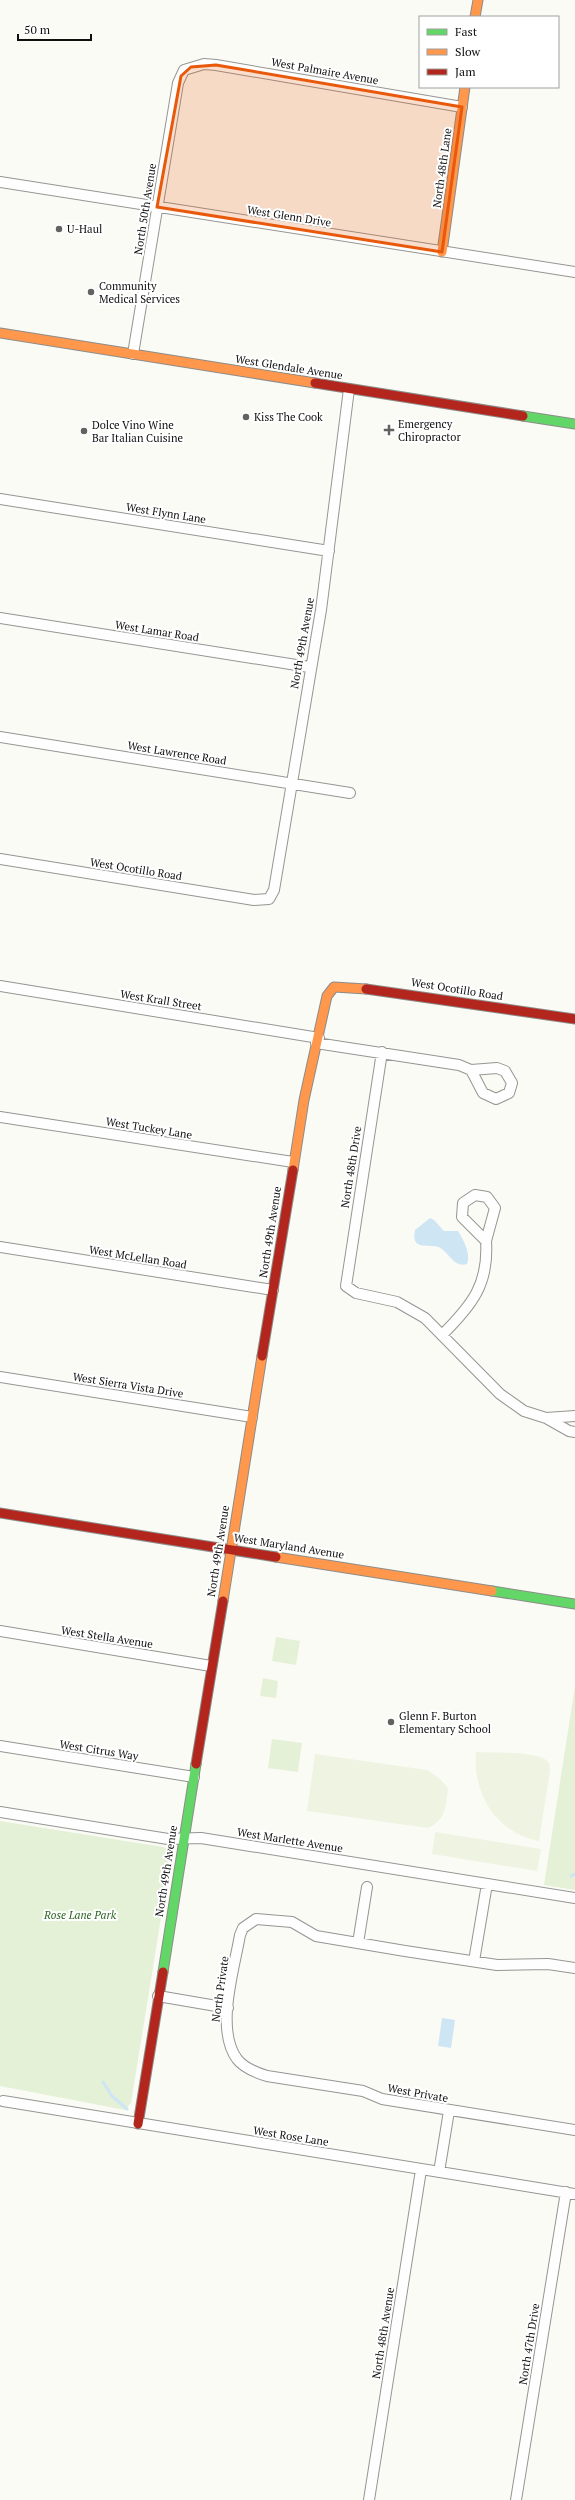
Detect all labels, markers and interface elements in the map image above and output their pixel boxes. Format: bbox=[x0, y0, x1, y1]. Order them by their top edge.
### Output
scale bar bbox=[18, 16, 91, 42]
legend bbox=[419, 16, 559, 88]
text: 50 m bbox=[24, 22, 51, 37]
text: Fast bbox=[455, 24, 478, 39]
text: Slow bbox=[455, 44, 481, 59]
street label: West Palmaire Avenue bbox=[270, 55, 380, 87]
text: Jam bbox=[455, 64, 476, 79]
street label: North 48th Lane bbox=[429, 127, 455, 209]
street label: North 50th Avenue bbox=[131, 162, 159, 256]
street label: West Glenn Drive bbox=[246, 202, 333, 230]
place label: U-Haul bbox=[67, 222, 102, 236]
marker: U-Haul bbox=[54, 224, 64, 234]
place label: Community Medical Services bbox=[99, 279, 180, 306]
marker: Community Medical Services bbox=[86, 287, 96, 297]
street label: West Glendale Avenue bbox=[234, 352, 344, 382]
place label: Kiss The Cook bbox=[254, 410, 323, 424]
marker: Kiss The Cook bbox=[241, 412, 251, 422]
place label: Emergency Chiropractor bbox=[398, 417, 461, 444]
place label: Dolce Vino Wine Bar Italian Cuisine bbox=[92, 418, 183, 445]
marker: Emergency Chiropractor bbox=[383, 424, 395, 436]
marker: Dolce Vino Wine Bar Italian Cuisine bbox=[79, 426, 89, 436]
street label: West Flynn Lane bbox=[125, 500, 207, 526]
street label: North 49th Avenue bbox=[287, 596, 317, 690]
street label: West Lamar Road bbox=[114, 617, 200, 645]
street label: West Lawrence Road bbox=[126, 738, 228, 768]
street label: West Ocotillo Road bbox=[89, 855, 183, 883]
street label: West Ocotillo Road bbox=[410, 975, 504, 1003]
street label: West Krall Street bbox=[119, 987, 203, 1013]
street label: West Tuckey Lane bbox=[105, 1114, 194, 1142]
street label: North 48th Drive bbox=[338, 1125, 364, 1209]
street label: North 49th Avenue bbox=[256, 1185, 284, 1279]
street label: West McLellan Road bbox=[88, 1242, 188, 1272]
street label: West Sierra Vista Drive bbox=[72, 1369, 185, 1401]
street label: North 49th Avenue bbox=[204, 1504, 232, 1598]
street label: West Maryland Avenue bbox=[233, 1530, 346, 1562]
street label: West Stella Avenue bbox=[60, 1623, 154, 1651]
place label: Glenn F. Burton Elementary School bbox=[399, 1709, 491, 1736]
marker: Glenn F. Burton Elementary School bbox=[386, 1717, 396, 1727]
street label: West Citrus Way bbox=[59, 1737, 140, 1763]
street label: North 49th Avenue bbox=[152, 1824, 180, 1918]
street label: West Marlette Avenue bbox=[236, 1825, 344, 1855]
park label: Rose Lane Park bbox=[43, 1908, 117, 1922]
street label: North Private bbox=[208, 1955, 232, 2023]
street label: West Private bbox=[387, 2081, 450, 2105]
street label: West Rose Lane bbox=[252, 2123, 330, 2149]
street label: North 48th Avenue bbox=[369, 2286, 397, 2380]
street label: North 47th Drive bbox=[516, 2302, 542, 2386]

